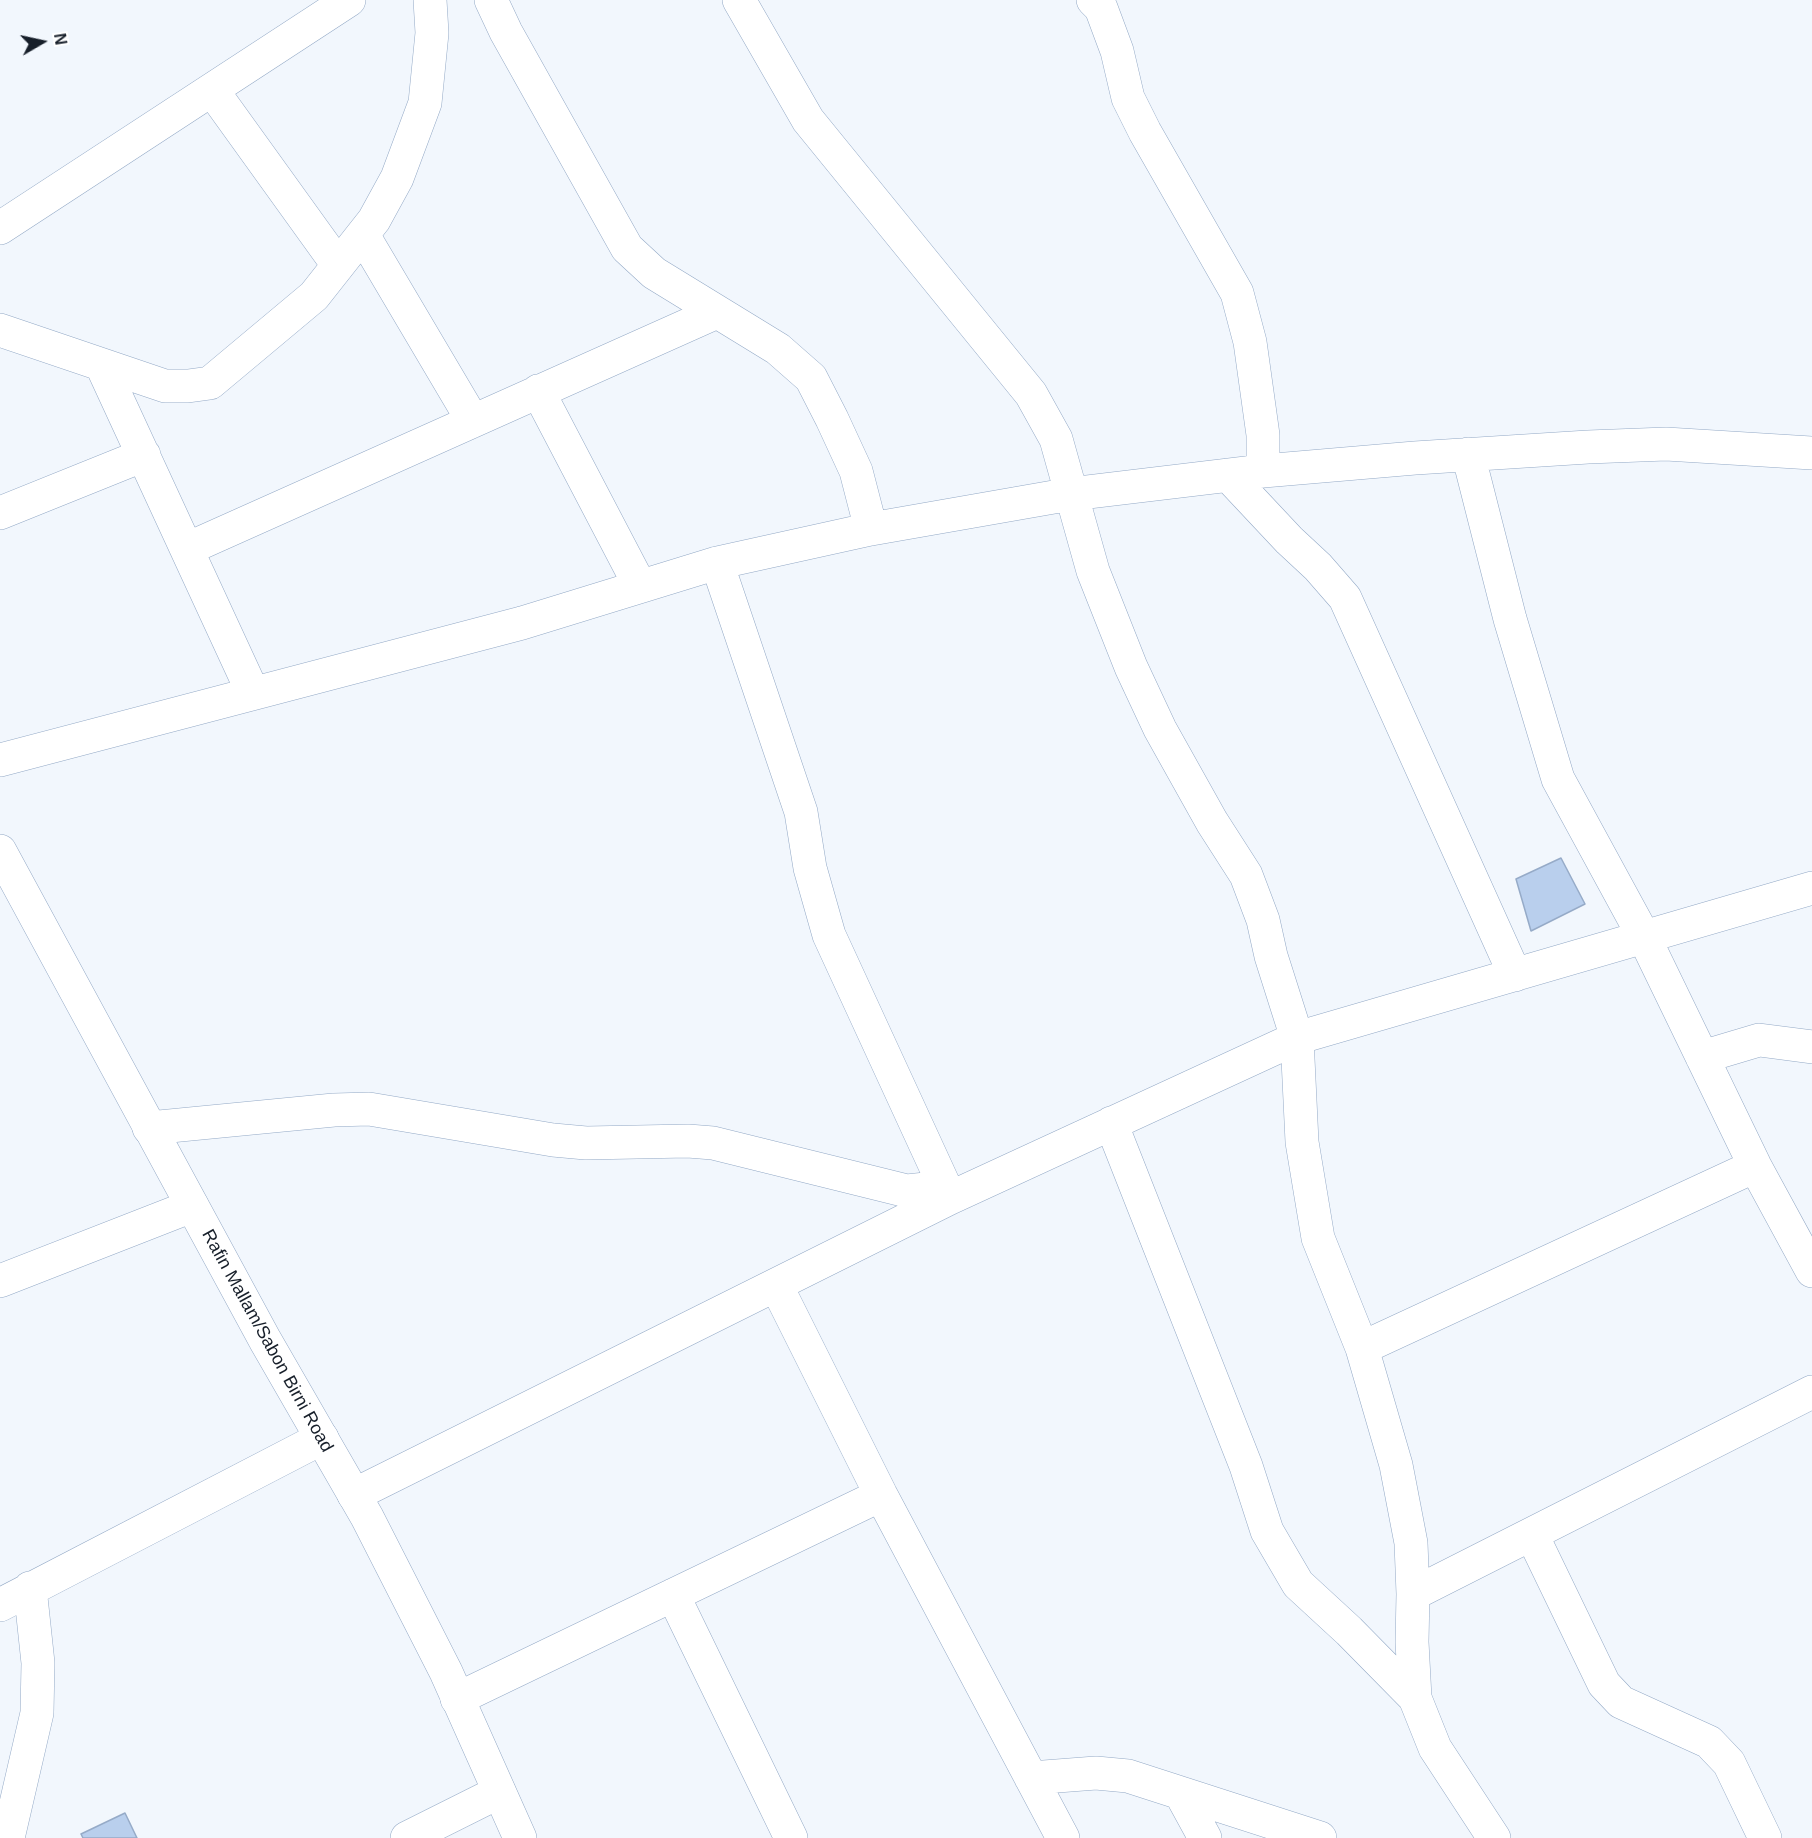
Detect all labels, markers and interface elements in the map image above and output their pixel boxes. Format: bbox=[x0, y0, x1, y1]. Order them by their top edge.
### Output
north arrow bbox=[12, 12, 72, 72]
text: N bbox=[51, 32, 70, 46]
street label: Rafin Mallam/Sabon Birni Road bbox=[197, 1226, 337, 1456]

